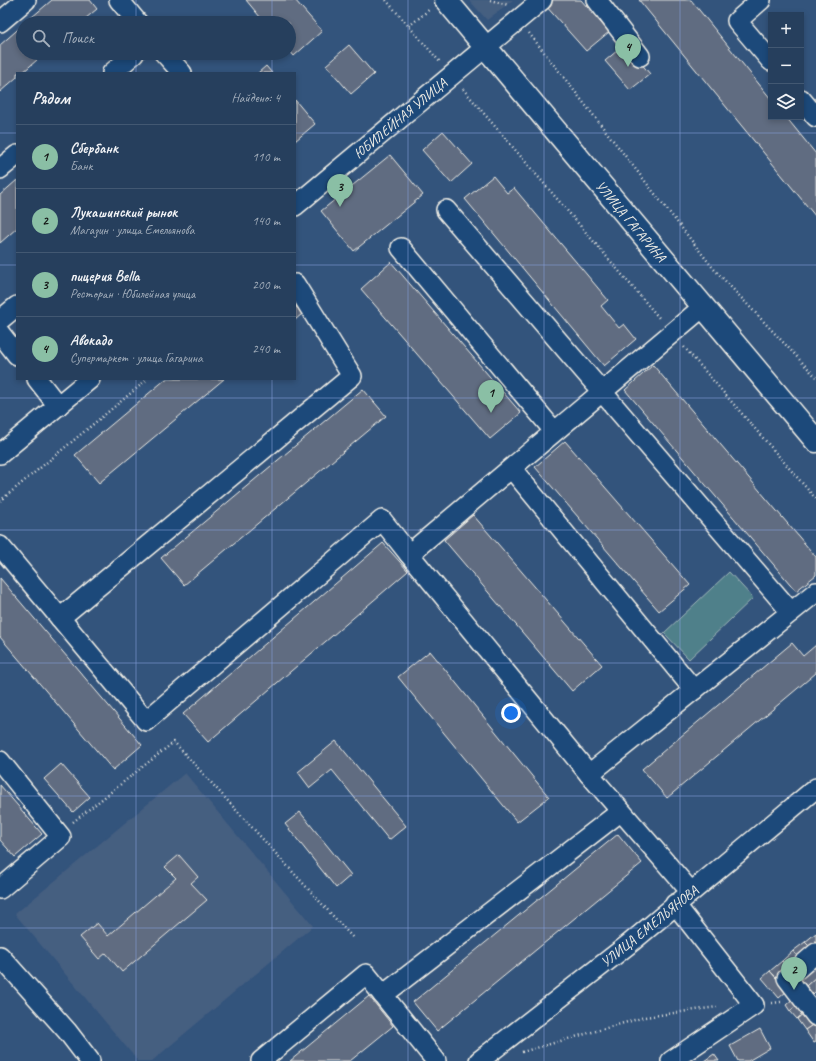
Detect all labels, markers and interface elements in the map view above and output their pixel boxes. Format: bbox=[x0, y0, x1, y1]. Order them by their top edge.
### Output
map controls bbox=[768, 12, 804, 120]
button: + bbox=[768, 12, 804, 48]
search box bbox=[16, 16, 296, 60]
icon: search bbox=[30, 27, 52, 49]
text: Поиск bbox=[62, 29, 94, 48]
pin: 4 bbox=[615, 34, 641, 67]
button: − bbox=[768, 48, 804, 84]
street label: ЮБИЛЕЙНАЯ УЛИЦА bbox=[350, 74, 451, 162]
button: layers bbox=[768, 84, 804, 120]
text: Рядом bbox=[32, 88, 70, 109]
text: Найдено: 4 bbox=[232, 90, 280, 106]
text: Сбербанк bbox=[70, 139, 118, 158]
text: 1 bbox=[42, 149, 48, 165]
text: 110 m bbox=[252, 149, 280, 165]
text: Банк bbox=[70, 158, 92, 174]
pin: 3 bbox=[327, 174, 353, 207]
street label: УЛИЦА ГАГАРИНА bbox=[592, 177, 670, 266]
text: Лукашинский рынок bbox=[70, 203, 177, 222]
text: 2 bbox=[42, 213, 48, 229]
text: 140 m bbox=[252, 213, 280, 229]
text: Магазин · улица Емельянова bbox=[70, 222, 194, 238]
text: пицерия Bella bbox=[70, 267, 139, 286]
text: 3 bbox=[42, 277, 48, 293]
text: 200 m bbox=[252, 277, 280, 293]
text: Ресторан · Юбилейная улица bbox=[70, 286, 195, 302]
text: Авокадо bbox=[70, 331, 112, 350]
text: 4 bbox=[42, 341, 48, 357]
text: 240 m bbox=[252, 341, 280, 357]
text: Супермаркет · улица Гагарина bbox=[70, 350, 203, 366]
pin: 1 bbox=[478, 380, 504, 413]
your location bbox=[501, 703, 521, 723]
street label: УЛИЦА ЕМЕЛЬЯНОВА bbox=[597, 881, 702, 971]
pin: 2 bbox=[781, 957, 807, 990]

